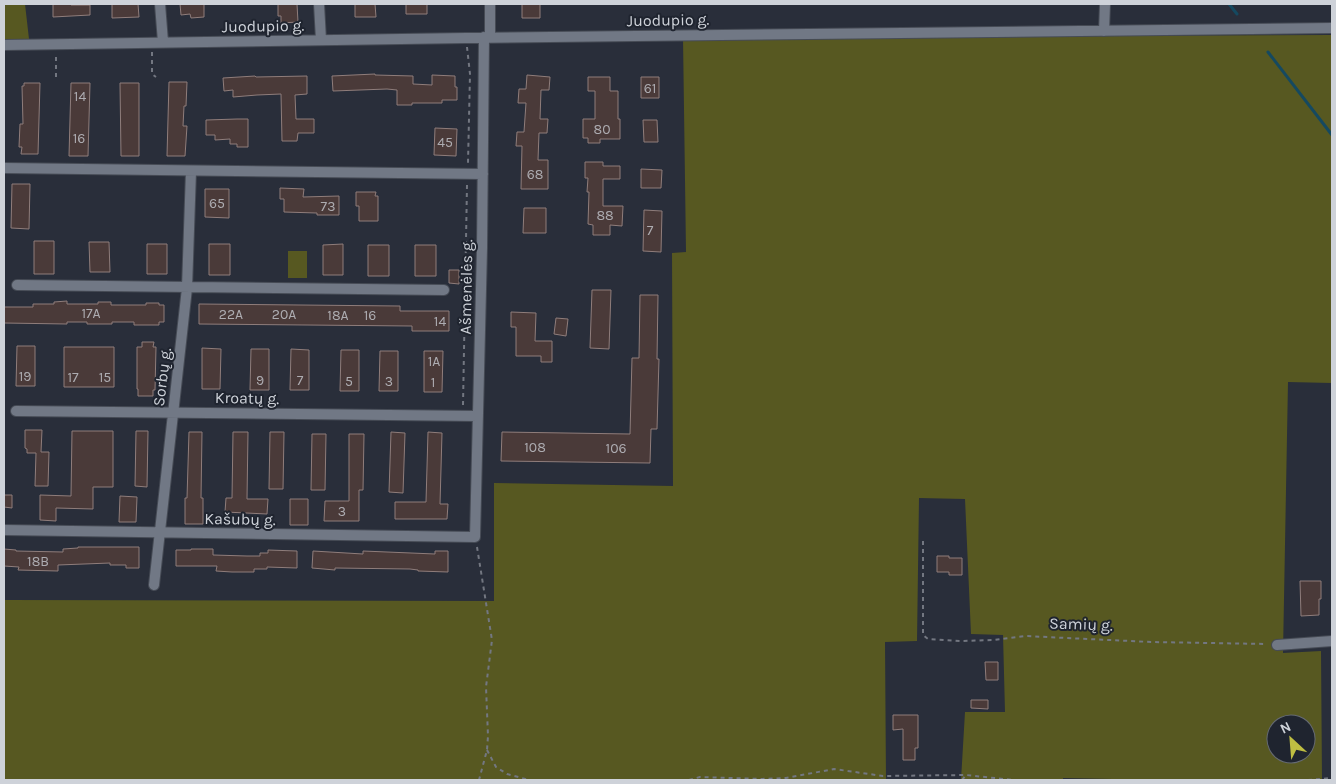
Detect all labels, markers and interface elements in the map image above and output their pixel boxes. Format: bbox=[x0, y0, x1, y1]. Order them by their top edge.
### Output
street label: Juodupio g. bbox=[627, 10, 710, 30]
street label: Juodupio g. bbox=[222, 16, 305, 36]
house number: 61 bbox=[644, 80, 656, 97]
house number: 14 bbox=[74, 88, 86, 105]
house number: 80 bbox=[594, 121, 610, 138]
house number: 16 bbox=[73, 130, 85, 147]
house number: 45 bbox=[437, 134, 453, 151]
house number: 68 bbox=[527, 166, 543, 183]
house number: 65 bbox=[209, 195, 225, 212]
house number: 73 bbox=[321, 198, 335, 215]
house number: 88 bbox=[596, 207, 614, 224]
house number: 7 bbox=[647, 222, 654, 239]
street label: Ašmenėlės g. bbox=[456, 239, 476, 335]
house number: 17A bbox=[81, 305, 101, 322]
house number: 22A bbox=[219, 306, 243, 323]
house number: 20A bbox=[272, 306, 296, 323]
house number: 18A bbox=[327, 307, 349, 324]
house number: 16 bbox=[364, 307, 376, 324]
house number: 14 bbox=[434, 313, 446, 330]
street label: Sorbų g. bbox=[149, 346, 175, 407]
house number: 1A bbox=[428, 353, 440, 370]
house number: 19 bbox=[19, 368, 31, 385]
house number: 17 bbox=[67, 369, 79, 386]
house number: 15 bbox=[99, 369, 111, 386]
house number: 9 bbox=[256, 372, 264, 389]
house number: 7 bbox=[297, 372, 304, 389]
house number: 5 bbox=[345, 373, 353, 390]
house number: 3 bbox=[385, 373, 393, 390]
house number: 1 bbox=[431, 374, 435, 391]
street label: Kroatų g. bbox=[215, 388, 280, 408]
house number: 108 bbox=[524, 439, 546, 456]
house number: 106 bbox=[606, 440, 626, 457]
house number: 3 bbox=[338, 503, 346, 520]
street label: Kašubų g. bbox=[204, 509, 276, 529]
house number: 18B bbox=[27, 553, 49, 570]
street label: Samių g. bbox=[1049, 613, 1113, 635]
north arrow bbox=[1266, 714, 1316, 764]
text: N bbox=[1277, 718, 1294, 738]

